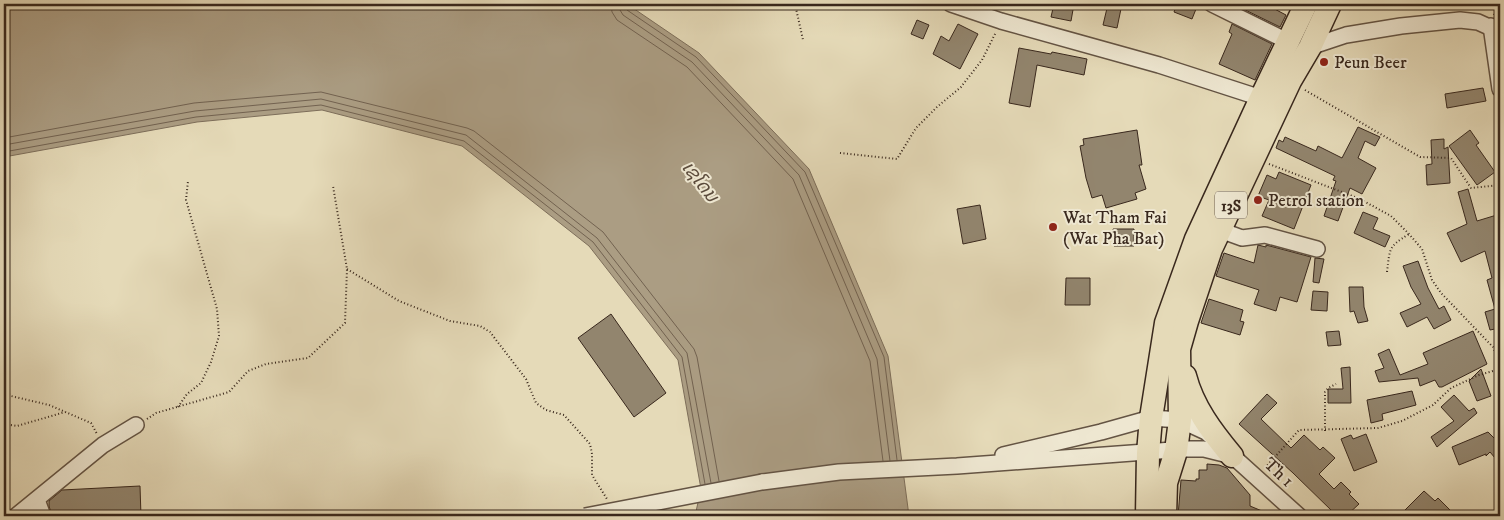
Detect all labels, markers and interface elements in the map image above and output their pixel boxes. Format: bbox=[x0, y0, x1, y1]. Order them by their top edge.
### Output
place label: Peun Beer bbox=[1334, 52, 1407, 74]
marker: Peun Beer bbox=[1318, 56, 1330, 68]
water label: ເຊໂດນ bbox=[677, 157, 724, 208]
place label: Petrol station bbox=[1268, 190, 1365, 212]
road number: 13S bbox=[1215, 192, 1247, 218]
marker: Petrol station bbox=[1252, 194, 1264, 206]
place label: Wat Tham Fai (Wat Pha Bat) bbox=[1062, 207, 1167, 250]
marker: Wat Tham Fai (Wat Pha Bat) bbox=[1047, 221, 1059, 233]
street label: Th 1 bbox=[1259, 453, 1298, 492]

